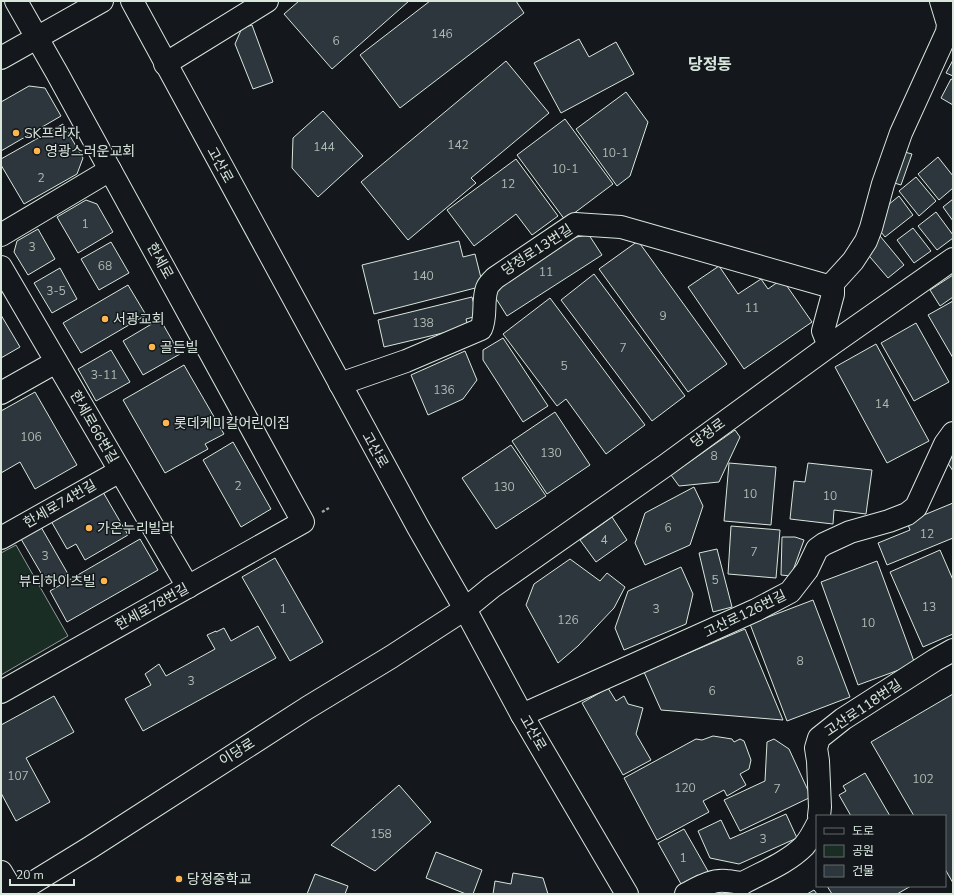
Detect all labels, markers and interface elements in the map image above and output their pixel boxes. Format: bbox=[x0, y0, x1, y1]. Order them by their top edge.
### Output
house number: 146 bbox=[431, 26, 453, 42]
house number: 6 bbox=[332, 33, 340, 49]
district label: 당정동 bbox=[688, 54, 732, 76]
place label: SK프라자 bbox=[24, 124, 80, 143]
marker: SK프라자 bbox=[11, 128, 21, 138]
house number: 142 bbox=[447, 137, 469, 153]
house number: 144 bbox=[313, 139, 335, 155]
place label: 영광스러운교회 bbox=[45, 142, 135, 161]
street label: 고산로 bbox=[202, 143, 238, 187]
house number: 10-1 bbox=[602, 145, 628, 161]
marker: 영광스러운교회 bbox=[32, 146, 42, 156]
house number: 10-1 bbox=[552, 161, 578, 177]
house number: 2 bbox=[37, 170, 45, 186]
house number: 12 bbox=[501, 176, 515, 192]
house number: 1 bbox=[81, 216, 89, 232]
street label: 당정로13번길 bbox=[498, 220, 576, 280]
house number: 3 bbox=[28, 239, 36, 255]
street label: 한세로 bbox=[142, 239, 178, 283]
house number: 68 bbox=[98, 258, 112, 274]
house number: 11 bbox=[539, 264, 553, 280]
house number: 140 bbox=[412, 268, 434, 284]
house number: 3-5 bbox=[46, 283, 66, 299]
house number: 11 bbox=[745, 300, 759, 316]
house number: 9 bbox=[659, 308, 667, 324]
place label: 서광교회 bbox=[113, 310, 165, 329]
marker: 서광교회 bbox=[100, 314, 110, 324]
house number: 138 bbox=[412, 315, 434, 331]
place label: 골든빌 bbox=[160, 338, 199, 357]
house number: 7 bbox=[619, 340, 627, 356]
marker: 골든빌 bbox=[147, 342, 157, 352]
house number: 5 bbox=[560, 358, 568, 374]
house number: 3-11 bbox=[91, 367, 117, 383]
house number: 136 bbox=[433, 382, 455, 398]
street label: 한세로66번길 bbox=[65, 387, 123, 467]
house number: 14 bbox=[875, 396, 889, 412]
place label: 롯데케미칼어린이집 bbox=[174, 414, 290, 433]
street label: 당정로 bbox=[687, 414, 729, 452]
marker: 롯데케미칼어린이집 bbox=[161, 418, 171, 428]
street label: 고산로 bbox=[357, 428, 393, 472]
house number: 106 bbox=[20, 429, 42, 445]
house number: 130 bbox=[540, 445, 562, 461]
house number: 8 bbox=[710, 448, 718, 464]
street label: 한세로74번길 bbox=[20, 475, 100, 533]
house number: 2 bbox=[234, 478, 242, 494]
house number: 130 bbox=[493, 479, 515, 495]
house number: 10 bbox=[743, 486, 757, 502]
house number: 10 bbox=[823, 488, 837, 504]
place label: 가온누리빌라 bbox=[97, 519, 174, 538]
house number: 6 bbox=[664, 520, 672, 536]
marker: 가온누리빌라 bbox=[84, 523, 94, 533]
house number: 12 bbox=[920, 526, 934, 542]
house number: 4 bbox=[600, 532, 608, 548]
house number: 7 bbox=[750, 544, 758, 560]
house number: 3 bbox=[41, 548, 49, 564]
place label: 뷰티하이츠빌 bbox=[19, 572, 96, 591]
house number: 5 bbox=[711, 572, 719, 588]
marker: 뷰티하이츠빌 bbox=[99, 576, 109, 586]
street label: 한세로78번길 bbox=[112, 579, 192, 635]
street label: 고산로126번길 bbox=[701, 586, 789, 642]
house number: 13 bbox=[922, 599, 936, 615]
house number: 1 bbox=[279, 601, 287, 617]
house number: 3 bbox=[652, 601, 660, 617]
house number: 126 bbox=[557, 612, 579, 628]
house number: 10 bbox=[861, 615, 875, 631]
house number: 8 bbox=[796, 653, 804, 669]
house number: 3 bbox=[187, 673, 195, 689]
street label: 고산로118번길 bbox=[821, 675, 905, 741]
house number: 6 bbox=[708, 683, 716, 699]
street label: 고산로 bbox=[515, 712, 551, 755]
street label: 이당로 bbox=[216, 734, 259, 770]
house number: 107 bbox=[7, 768, 29, 784]
house number: 102 bbox=[912, 771, 934, 787]
house number: 120 bbox=[674, 780, 696, 796]
house number: 7 bbox=[773, 781, 781, 797]
legend bbox=[816, 815, 946, 887]
text: 도로 bbox=[852, 823, 874, 839]
house number: 158 bbox=[370, 826, 392, 842]
house number: 3 bbox=[759, 831, 767, 847]
text: 공원 bbox=[852, 843, 874, 859]
house number: 1 bbox=[679, 850, 687, 866]
scale bar bbox=[10, 861, 74, 887]
text: 건물 bbox=[852, 863, 874, 879]
text: 20 m bbox=[16, 867, 44, 883]
place label: 당정중학교 bbox=[187, 870, 252, 889]
marker: 당정중학교 bbox=[174, 874, 184, 884]

